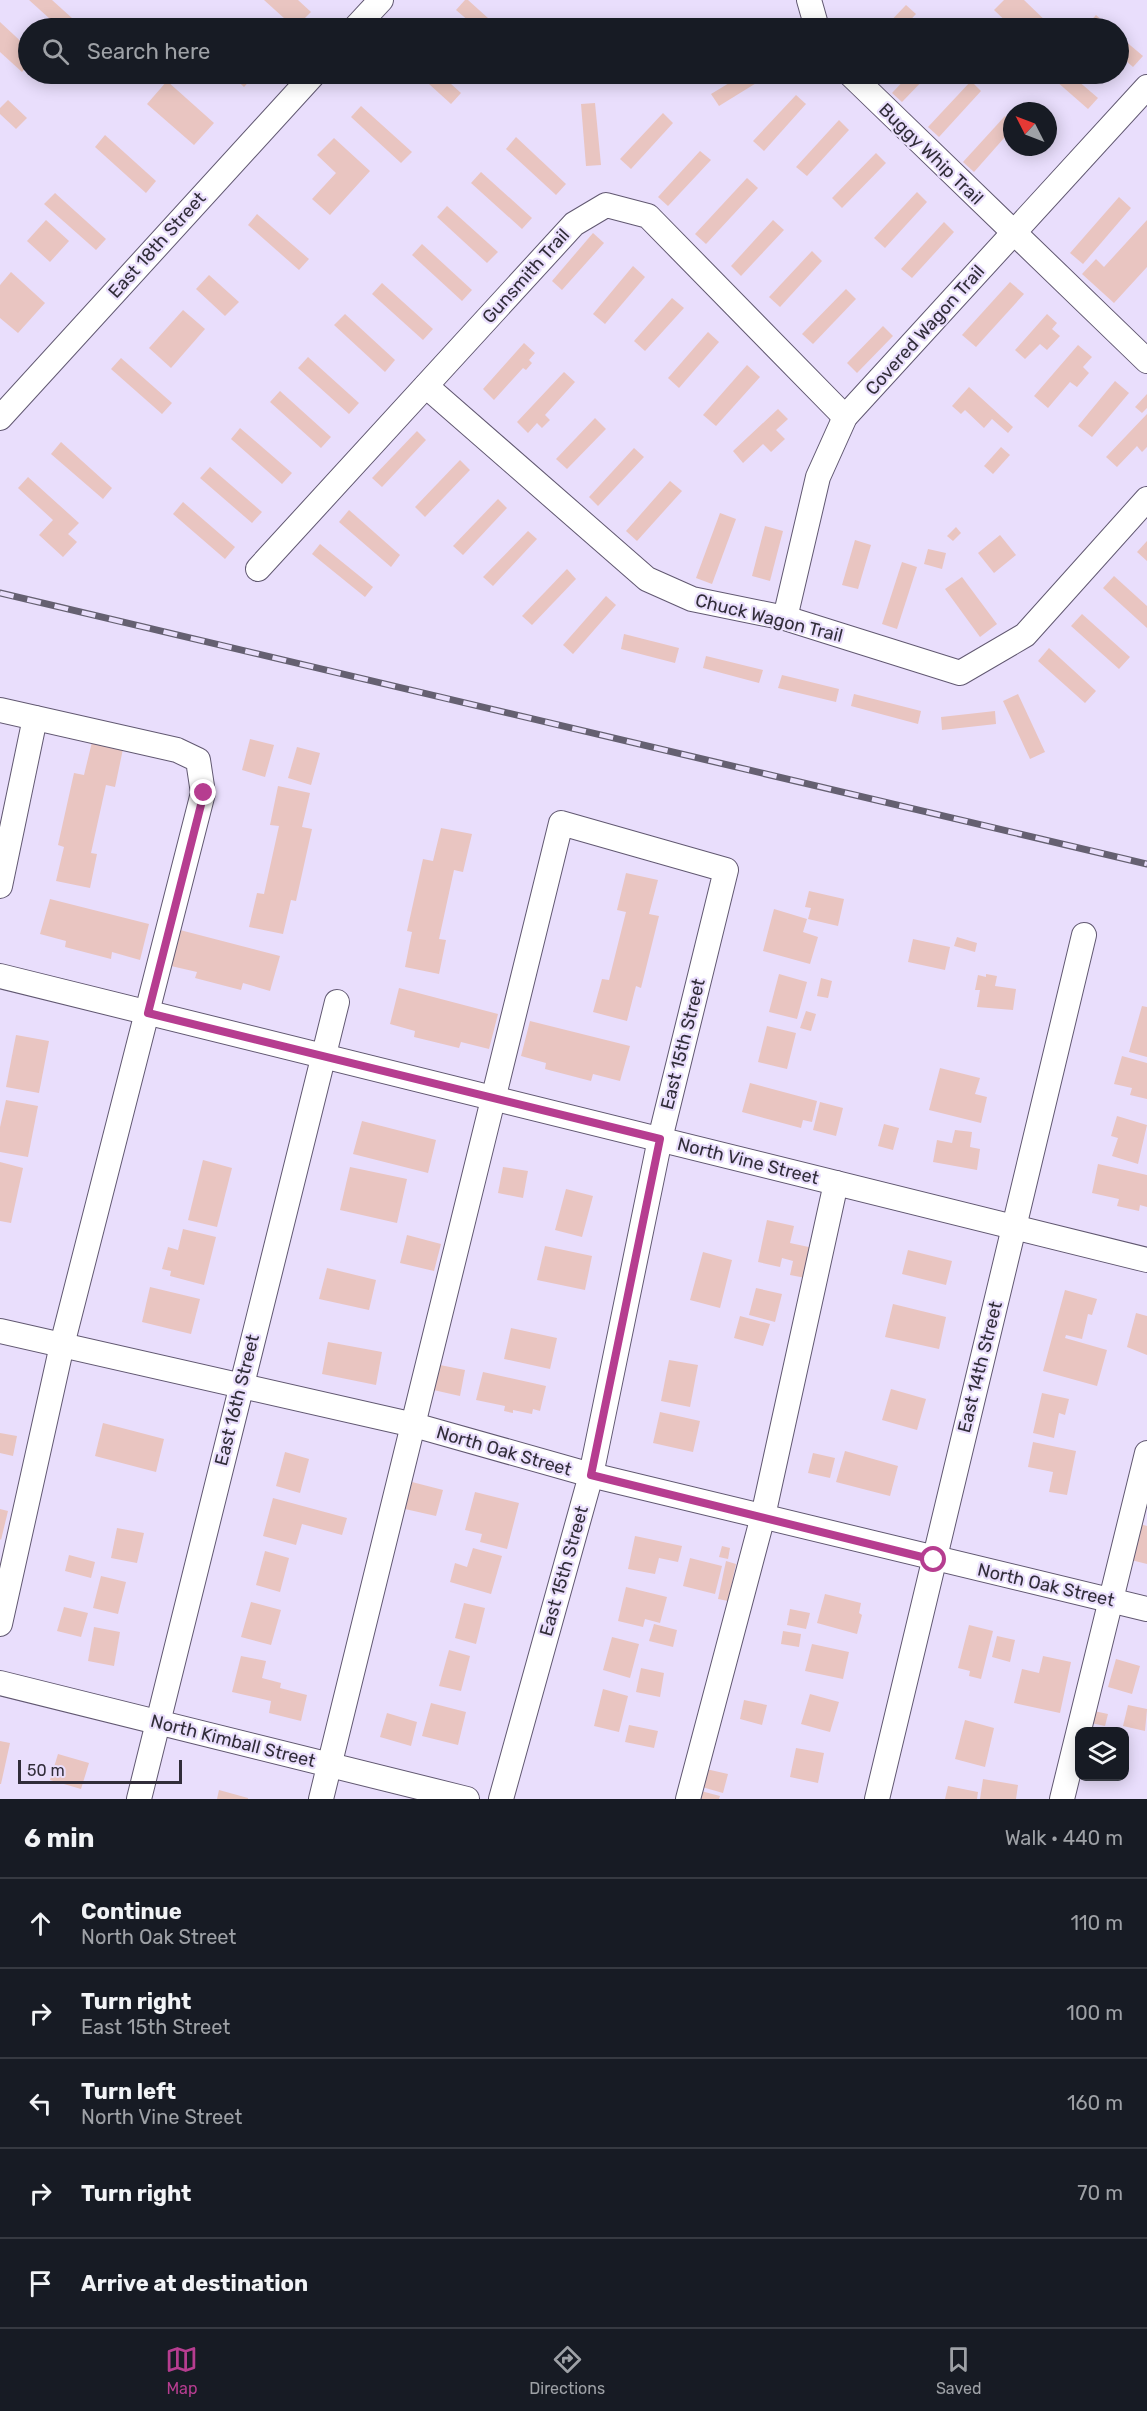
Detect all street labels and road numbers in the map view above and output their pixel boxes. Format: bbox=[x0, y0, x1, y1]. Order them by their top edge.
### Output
street label: Buggy Whip Trail bbox=[874, 99, 988, 209]
street label: East 18th Street bbox=[104, 187, 210, 303]
street label: Gunsmith Trail bbox=[478, 224, 574, 328]
street label: Covered Wagon Trail bbox=[861, 260, 989, 400]
street label: Chuck Wagon Trail bbox=[693, 589, 845, 647]
street label: East 15th Street bbox=[656, 976, 710, 1112]
street label: North Vine Street bbox=[675, 1133, 821, 1189]
street label: East 14th Street bbox=[953, 1299, 1007, 1435]
street label: East 16th Street bbox=[210, 1332, 264, 1468]
street label: North Oak Street bbox=[434, 1421, 574, 1481]
street label: East 15th Street bbox=[535, 1503, 593, 1639]
street label: North Oak Street bbox=[975, 1559, 1117, 1611]
street label: North Kimball Street bbox=[148, 1710, 318, 1772]

